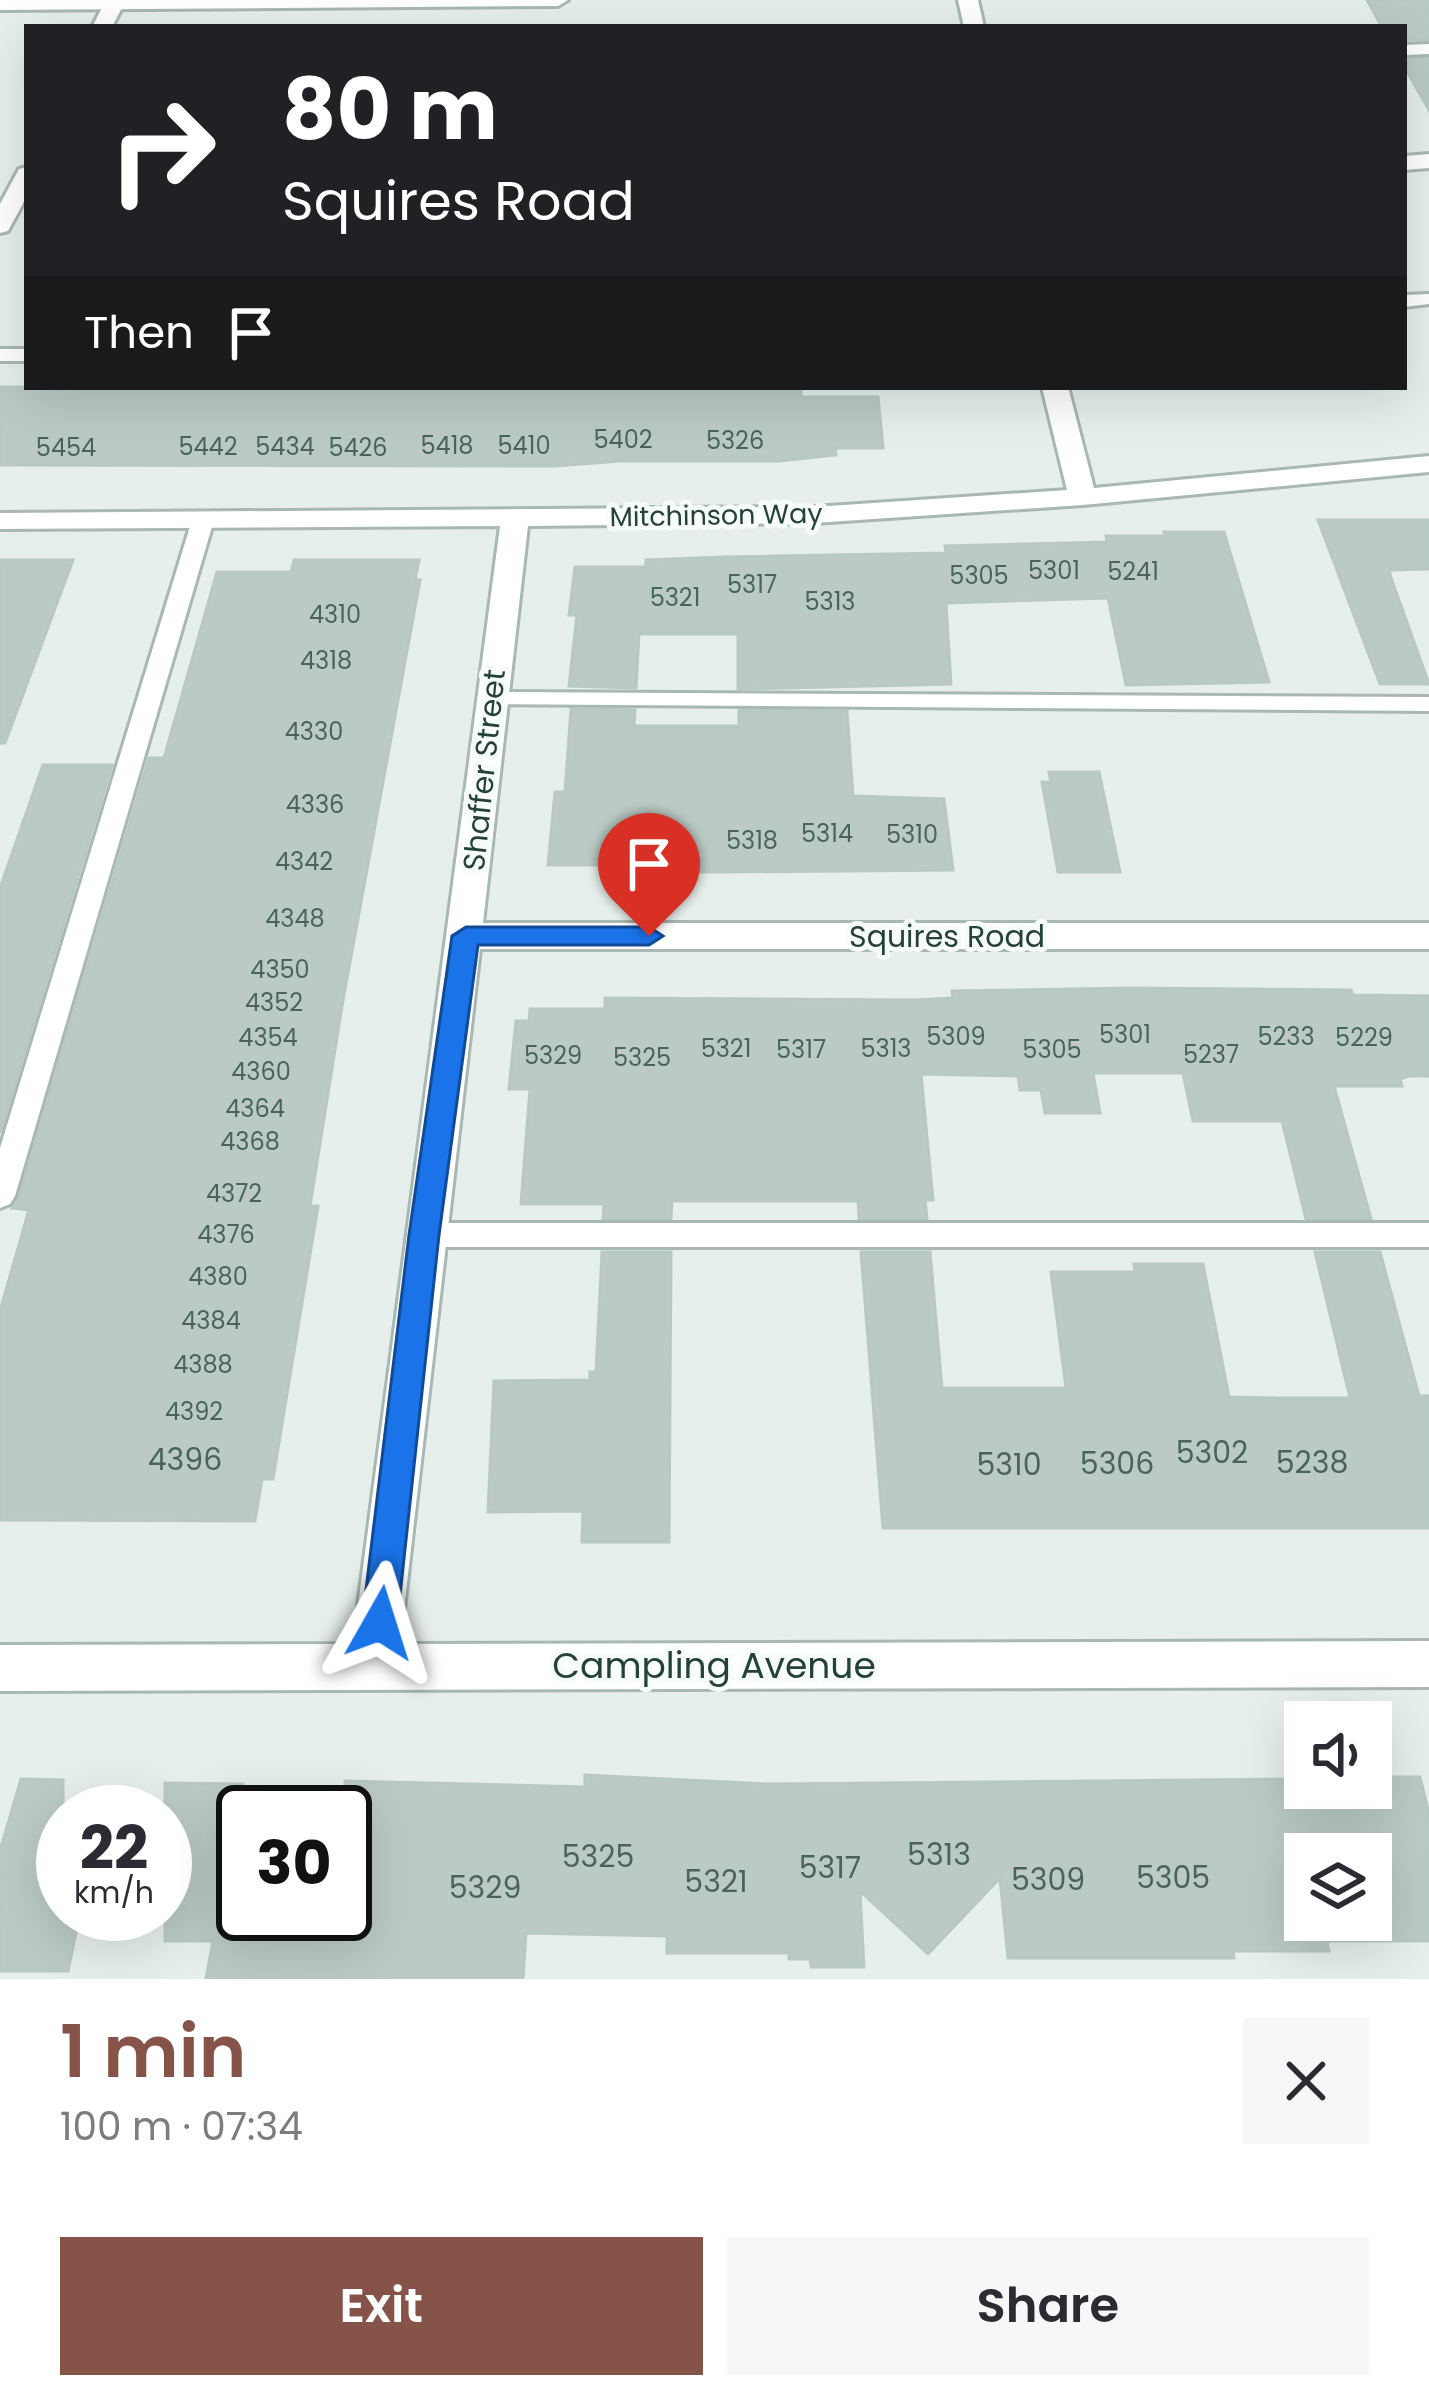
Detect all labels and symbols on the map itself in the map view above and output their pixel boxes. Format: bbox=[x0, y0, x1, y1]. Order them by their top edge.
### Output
house number: 5402 bbox=[593, 423, 653, 456]
house number: 5326 bbox=[706, 424, 764, 457]
house number: 5418 bbox=[421, 429, 474, 462]
house number: 5410 bbox=[498, 429, 550, 462]
house number: 5442 bbox=[178, 430, 238, 463]
house number: 5434 bbox=[255, 430, 315, 463]
house number: 5454 bbox=[36, 431, 96, 464]
house number: 5426 bbox=[328, 431, 388, 464]
street label: Mitchinson Way bbox=[609, 495, 823, 535]
house number: 5301 bbox=[1028, 554, 1080, 587]
house number: 5241 bbox=[1107, 555, 1159, 588]
house number: 5305 bbox=[949, 559, 1009, 592]
house number: 5317 bbox=[727, 568, 777, 601]
house number: 5321 bbox=[650, 581, 700, 614]
house number: 5313 bbox=[804, 585, 856, 618]
house number: 4310 bbox=[309, 598, 361, 631]
house number: 4318 bbox=[300, 644, 352, 677]
street label: Shaffer Street bbox=[452, 667, 516, 873]
house number: 4330 bbox=[285, 715, 343, 748]
house number: 4336 bbox=[286, 788, 344, 821]
pin bbox=[598, 813, 700, 936]
house number: 5314 bbox=[801, 817, 853, 850]
house number: 5310 bbox=[886, 818, 938, 851]
house number: 5318 bbox=[726, 824, 778, 857]
house number: 4342 bbox=[275, 845, 333, 878]
house number: 4348 bbox=[265, 902, 325, 935]
street label: Squires Road bbox=[849, 915, 1045, 958]
house number: 4350 bbox=[250, 953, 310, 986]
house number: 4352 bbox=[245, 986, 303, 1019]
house number: 5301 bbox=[1099, 1018, 1151, 1051]
house number: 5309 bbox=[926, 1020, 986, 1053]
house number: 5233 bbox=[1257, 1020, 1315, 1053]
house number: 4354 bbox=[238, 1021, 298, 1054]
house number: 5229 bbox=[1335, 1021, 1393, 1054]
house number: 5321 bbox=[701, 1032, 751, 1065]
house number: 5313 bbox=[860, 1032, 912, 1065]
house number: 5317 bbox=[776, 1033, 826, 1066]
house number: 5305 bbox=[1022, 1033, 1082, 1066]
house number: 5237 bbox=[1183, 1038, 1239, 1071]
house number: 5329 bbox=[524, 1039, 582, 1072]
house number: 5325 bbox=[613, 1041, 671, 1074]
house number: 4360 bbox=[231, 1055, 291, 1088]
house number: 4364 bbox=[225, 1092, 285, 1125]
house number: 4368 bbox=[220, 1125, 280, 1158]
house number: 4372 bbox=[206, 1177, 262, 1210]
house number: 4376 bbox=[197, 1218, 255, 1251]
house number: 4380 bbox=[188, 1260, 248, 1293]
house number: 4384 bbox=[181, 1304, 241, 1337]
house number: 4388 bbox=[173, 1348, 233, 1381]
house number: 4392 bbox=[165, 1395, 223, 1428]
house number: 5302 bbox=[1176, 1431, 1248, 1474]
house number: 4396 bbox=[148, 1438, 222, 1481]
house number: 5238 bbox=[1276, 1441, 1348, 1484]
house number: 5306 bbox=[1080, 1442, 1154, 1485]
house number: 5310 bbox=[977, 1443, 1041, 1486]
position arrow bbox=[317, 1560, 443, 1686]
street label: Campling Avenue bbox=[552, 1640, 876, 1691]
speed limit sign: 30 bbox=[216, 1785, 372, 1941]
house number: 5313 bbox=[907, 1833, 971, 1876]
house number: 5325 bbox=[562, 1835, 634, 1878]
house number: 5317 bbox=[799, 1846, 861, 1889]
house number: 5305 bbox=[1136, 1856, 1210, 1899]
house number: 5309 bbox=[1011, 1858, 1085, 1901]
house number: 5321 bbox=[684, 1860, 748, 1903]
house number: 5329 bbox=[449, 1866, 521, 1909]

